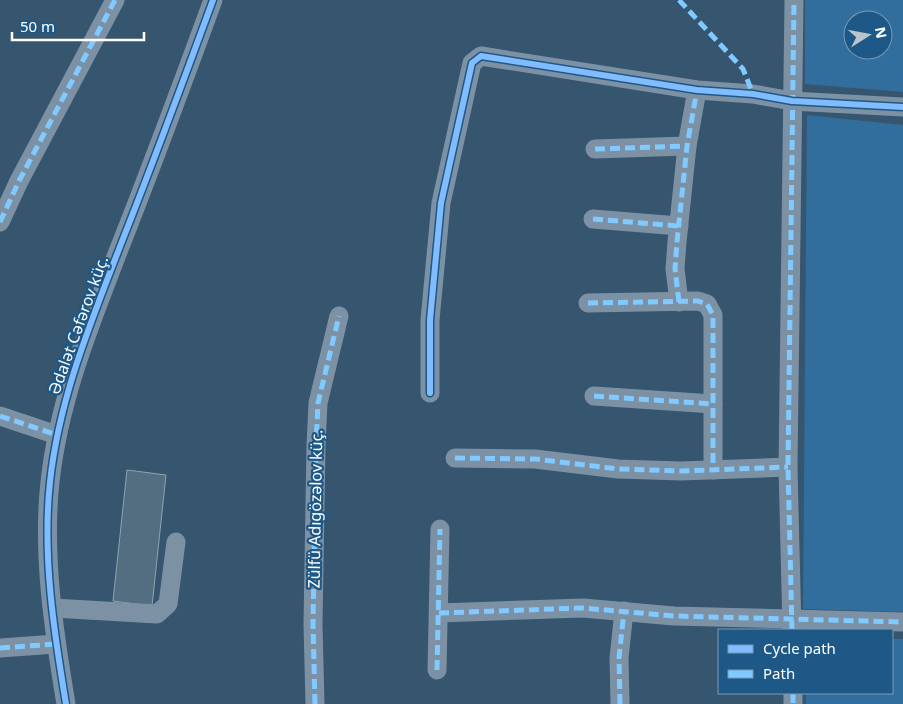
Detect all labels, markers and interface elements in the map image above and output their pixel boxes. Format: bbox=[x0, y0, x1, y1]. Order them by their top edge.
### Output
scale bar bbox=[12, 10, 145, 42]
north arrow bbox=[843, 10, 893, 60]
text: 50 m bbox=[20, 16, 55, 36]
text: N bbox=[871, 25, 892, 40]
street label: Ədalət Cəfərov küç. bbox=[43, 253, 113, 397]
street label: Zülfü Adıgözəlov küç. bbox=[303, 429, 327, 589]
legend bbox=[718, 629, 893, 694]
text: Cycle path bbox=[763, 638, 836, 658]
text: Path bbox=[763, 663, 795, 683]

